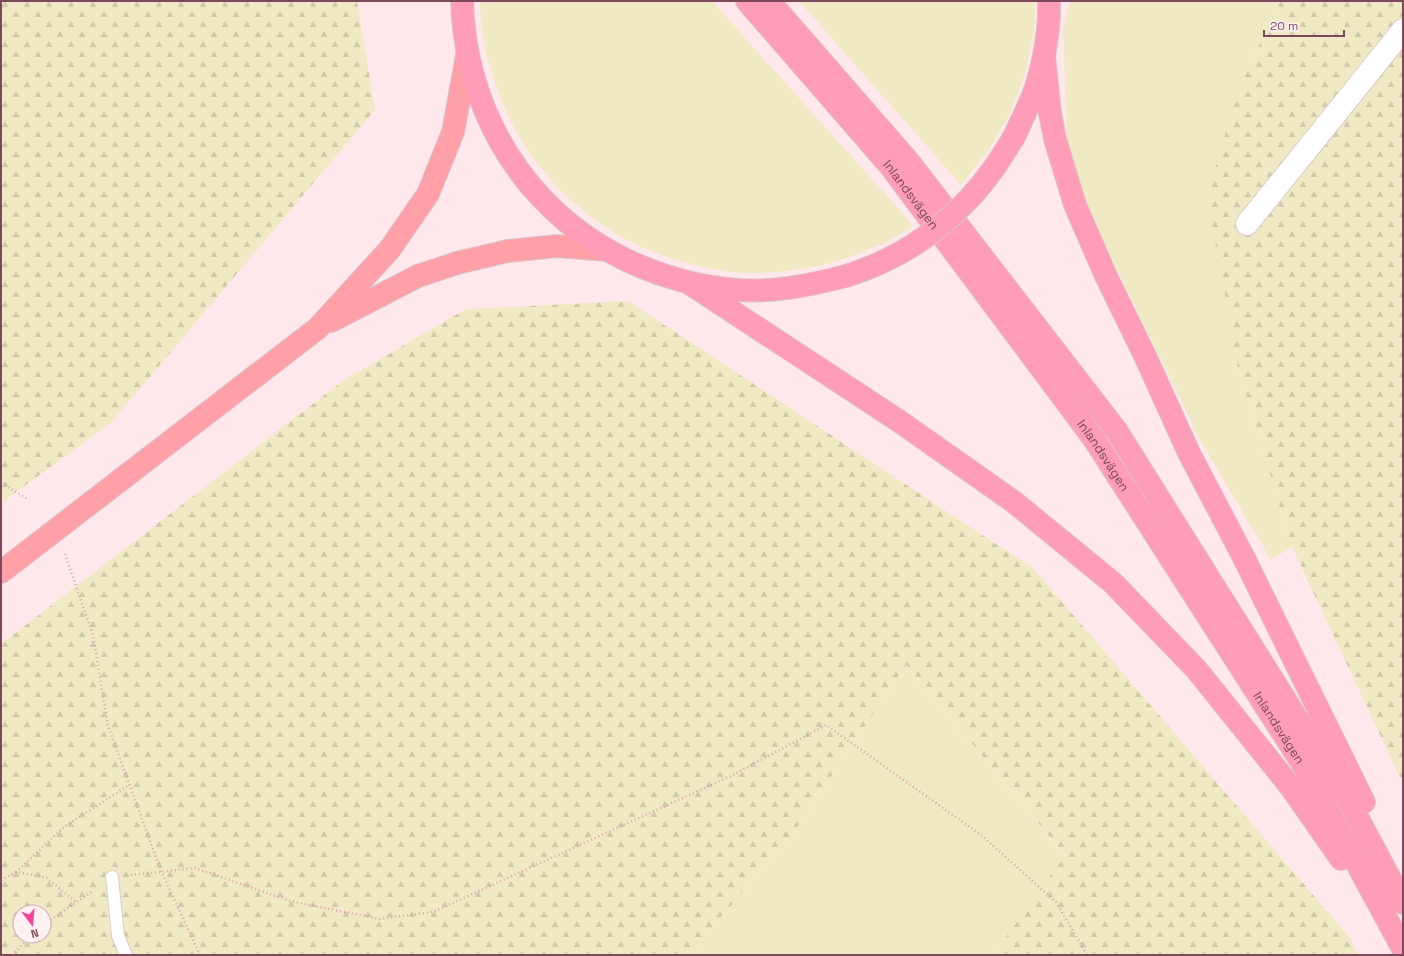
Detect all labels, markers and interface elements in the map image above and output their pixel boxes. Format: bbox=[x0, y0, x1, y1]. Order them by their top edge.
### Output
scale bar bbox=[1264, 12, 1344, 38]
text: 20 m bbox=[1270, 18, 1298, 34]
street label: Inlandsvägen bbox=[880, 156, 943, 233]
street label: Inlandsvägen bbox=[1074, 416, 1134, 494]
street label: Inlandsvägen bbox=[1250, 688, 1309, 767]
north arrow bbox=[12, 904, 52, 944]
text: N bbox=[29, 926, 40, 941]

